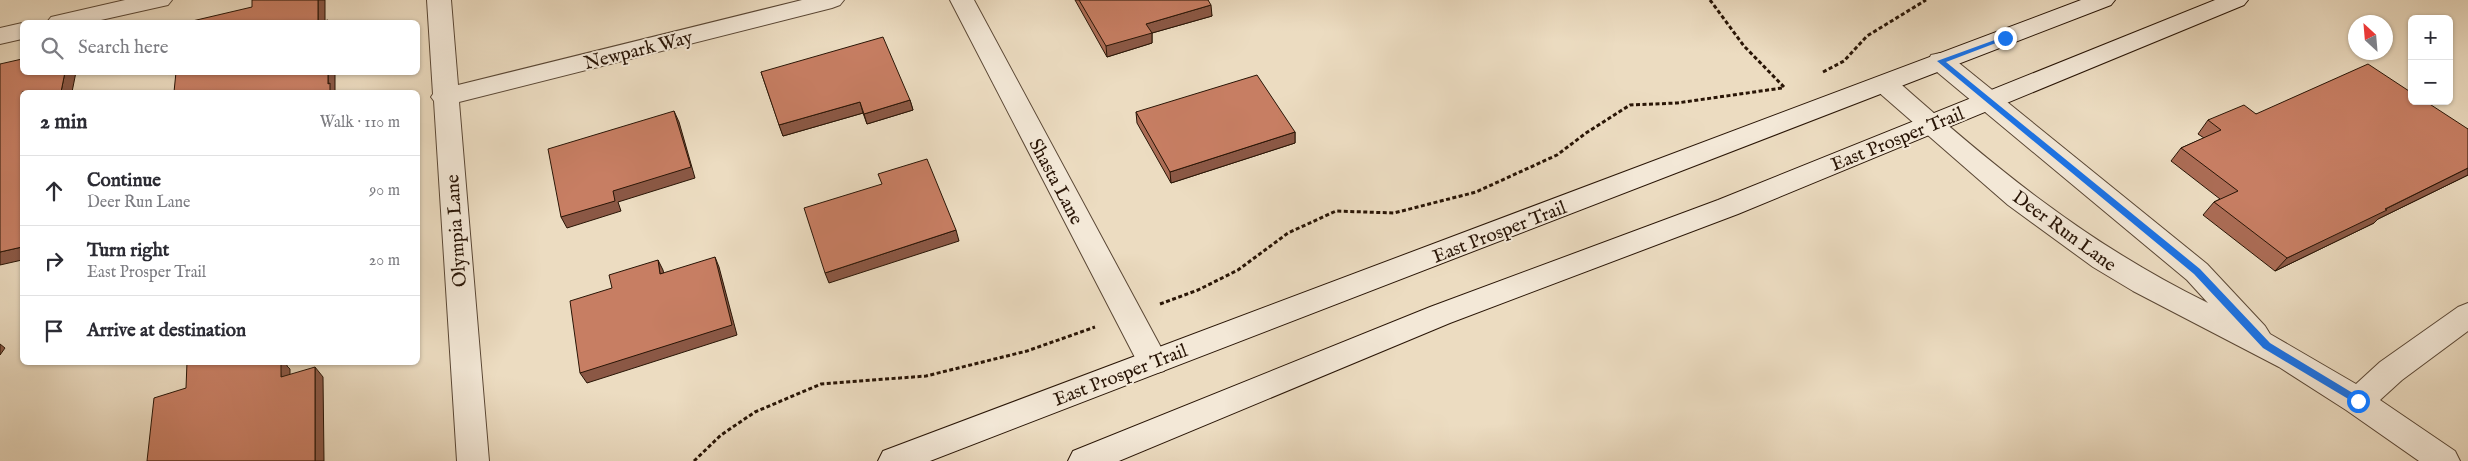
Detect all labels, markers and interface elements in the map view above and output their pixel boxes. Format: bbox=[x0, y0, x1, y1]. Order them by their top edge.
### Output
north arrow bbox=[2348, 15, 2393, 60]
map controls bbox=[2408, 15, 2453, 105]
button: + bbox=[2408, 15, 2453, 60]
search box bbox=[20, 20, 420, 75]
street label: Newpark Way bbox=[582, 26, 696, 76]
route end bbox=[1994, 27, 2017, 50]
icon: search bbox=[38, 34, 66, 62]
text: Search here bbox=[78, 36, 169, 60]
button: − bbox=[2408, 60, 2453, 105]
street label: East Prosper Trail bbox=[1828, 102, 1969, 178]
text: 2 min bbox=[40, 109, 87, 136]
text: Walk · 110 m bbox=[320, 113, 400, 133]
street label: Shasta Lane bbox=[1023, 135, 1088, 229]
text: Continue bbox=[87, 169, 161, 193]
street label: Olympia Lane bbox=[441, 173, 473, 288]
icon: ahead bbox=[40, 177, 68, 205]
text: 90 m bbox=[369, 181, 400, 201]
street label: Deer Run Lane bbox=[2007, 186, 2121, 278]
text: Deer Run Lane bbox=[87, 193, 190, 213]
street label: East Prosper Trail bbox=[1429, 196, 1571, 269]
text: Turn right bbox=[87, 239, 169, 263]
icon: right bbox=[40, 247, 68, 275]
text: 20 m bbox=[369, 251, 400, 271]
text: East Prosper Trail bbox=[87, 263, 206, 283]
icon: arrive bbox=[40, 317, 68, 345]
text: Arrive at destination bbox=[87, 319, 246, 343]
street label: East Prosper Trail bbox=[1050, 339, 1192, 412]
route start bbox=[2347, 390, 2370, 413]

